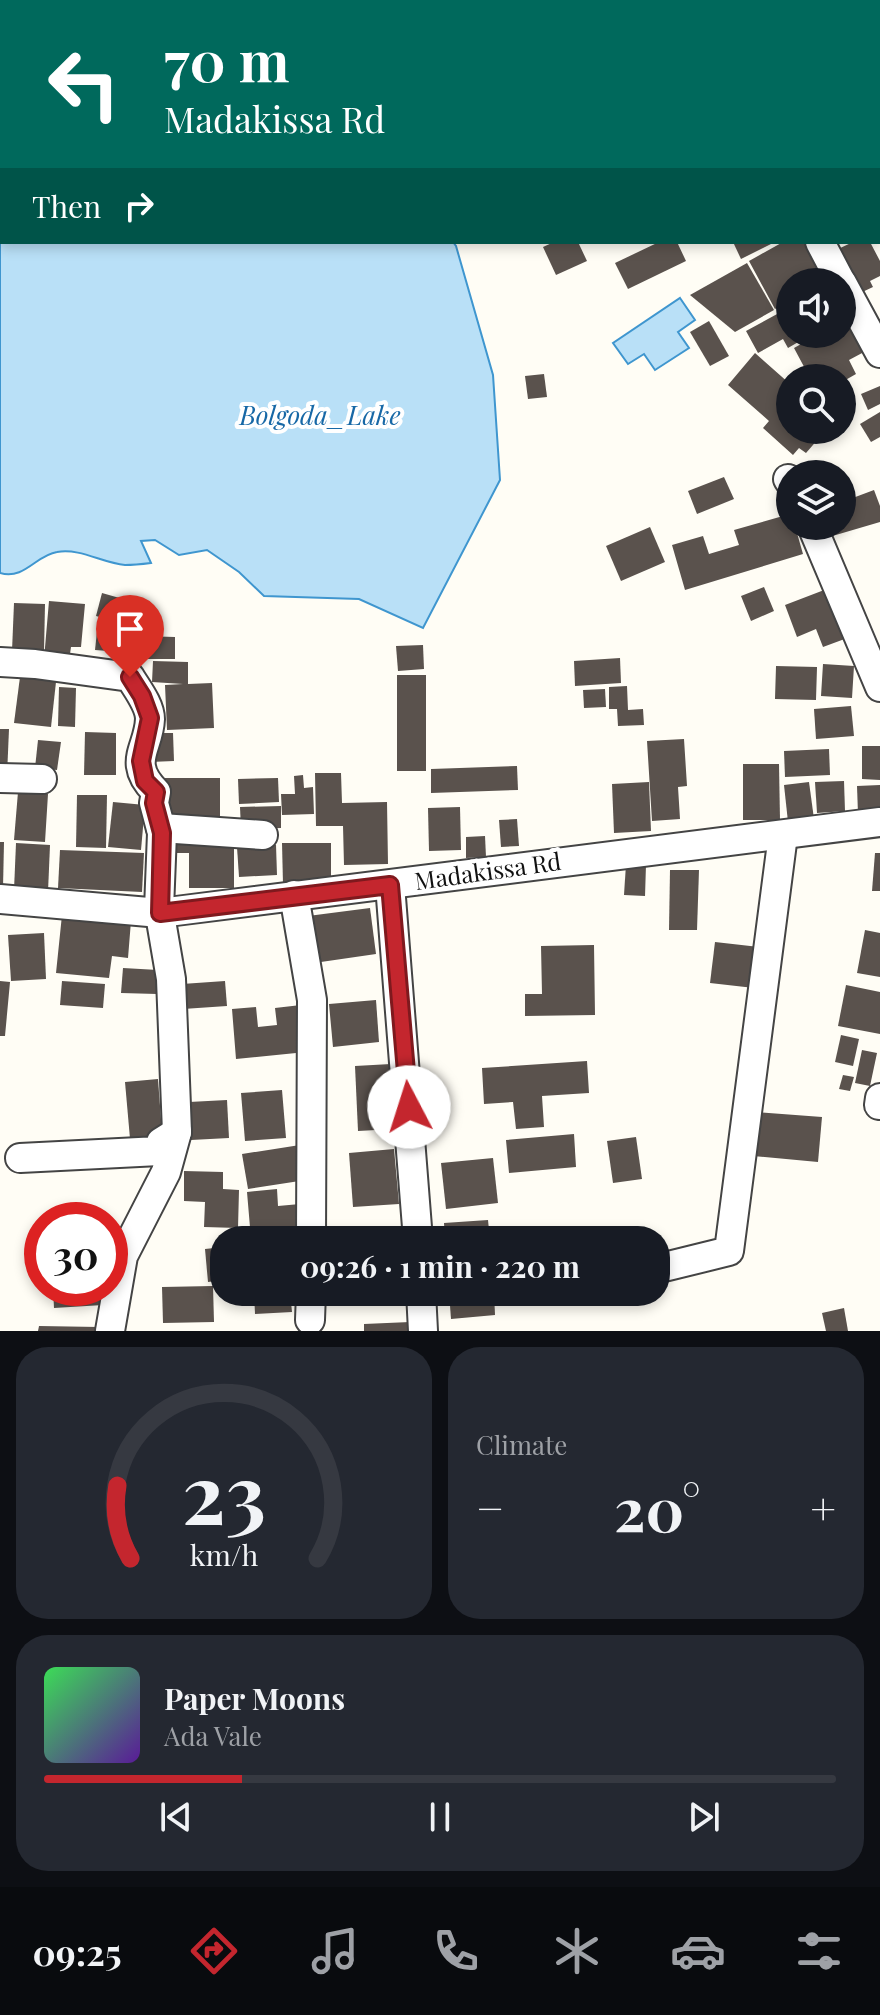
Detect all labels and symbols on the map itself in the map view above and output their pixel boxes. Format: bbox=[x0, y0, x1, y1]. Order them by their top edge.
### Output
water label: Bolgoda_Lake bbox=[238, 397, 401, 432]
pin bbox=[96, 595, 164, 677]
street label: Madakissa Rd bbox=[412, 844, 563, 896]
position arrow bbox=[367, 1065, 451, 1149]
speed limit sign: 30 bbox=[24, 1202, 128, 1306]

